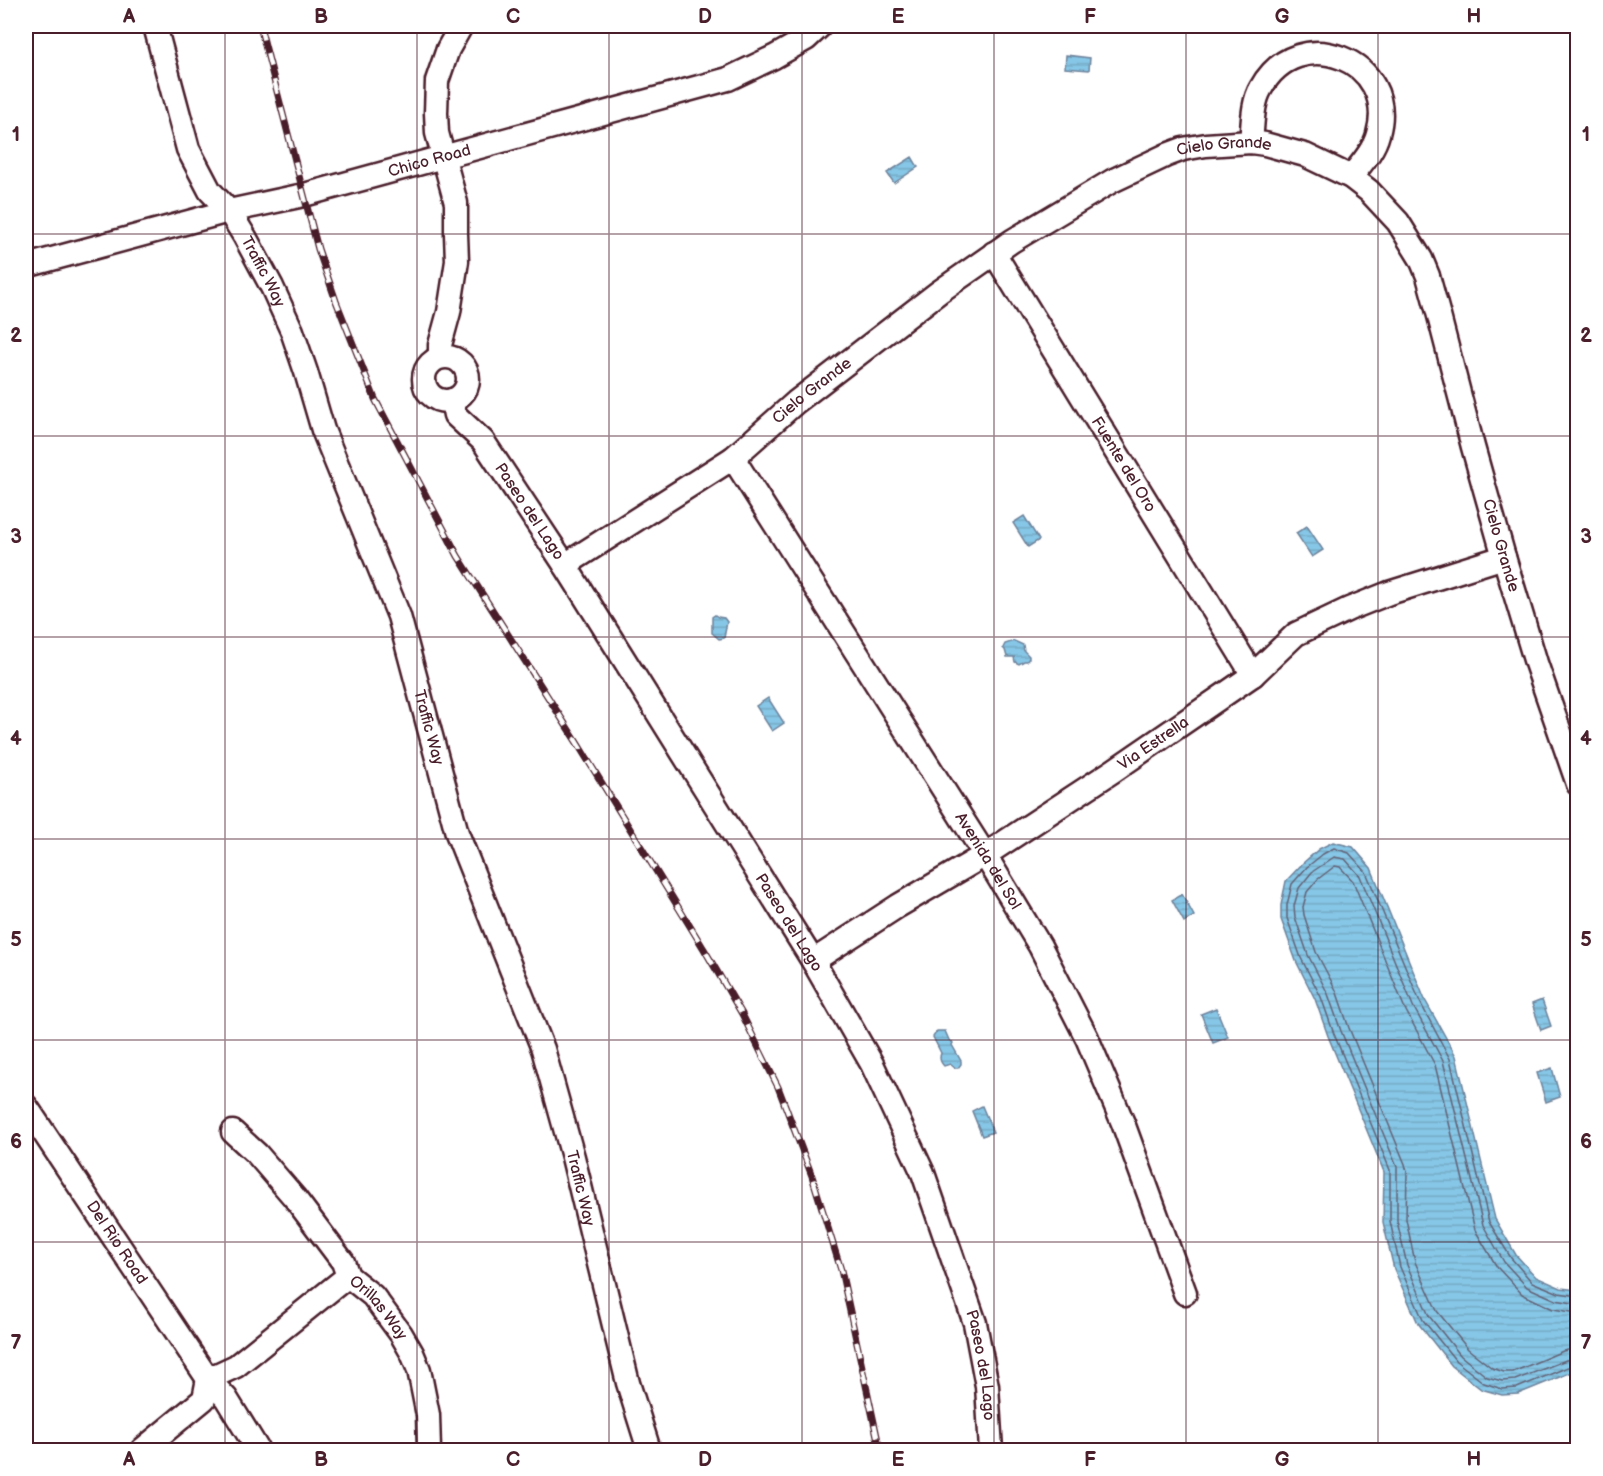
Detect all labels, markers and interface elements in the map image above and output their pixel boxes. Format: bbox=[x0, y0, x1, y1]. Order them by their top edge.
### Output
text: A bbox=[122, 5, 136, 29]
text: B bbox=[314, 5, 328, 29]
text: C bbox=[506, 5, 520, 29]
text: D bbox=[698, 5, 712, 29]
text: E bbox=[892, 5, 905, 29]
text: F bbox=[1084, 5, 1096, 29]
text: G bbox=[1275, 5, 1290, 29]
text: H bbox=[1467, 5, 1481, 29]
text: 1 bbox=[12, 123, 20, 147]
text: 1 bbox=[1582, 123, 1590, 147]
street label: Cielo Grande bbox=[1174, 132, 1275, 160]
street label: Chico Road bbox=[386, 140, 473, 181]
street label: Traffic Way bbox=[237, 233, 290, 311]
text: 2 bbox=[10, 324, 22, 348]
text: 2 bbox=[1580, 324, 1592, 348]
street label: Cielo Grande bbox=[768, 353, 856, 428]
street label: Fuente del Oro bbox=[1087, 413, 1160, 516]
street label: Paseo del Lago bbox=[491, 459, 568, 563]
street label: Cielo Grande bbox=[1479, 497, 1524, 595]
text: 3 bbox=[10, 525, 22, 549]
text: 3 bbox=[1580, 525, 1592, 549]
street label: Traffic Way bbox=[410, 688, 448, 768]
street label: Via Estrella bbox=[1114, 713, 1192, 774]
text: 4 bbox=[10, 727, 22, 751]
text: 4 bbox=[1580, 727, 1592, 751]
street label: Avenida del Sol bbox=[951, 809, 1025, 913]
street label: Paseo del Lago bbox=[751, 870, 827, 975]
text: 5 bbox=[10, 928, 22, 952]
text: 5 bbox=[1580, 928, 1592, 952]
text: 6 bbox=[10, 1130, 22, 1154]
text: 6 bbox=[1580, 1130, 1592, 1154]
street label: Traffic Way bbox=[562, 1148, 599, 1229]
street label: Del Rio Road bbox=[82, 1197, 152, 1288]
street label: Orillas Way bbox=[346, 1272, 412, 1344]
street label: Paseo del Lago bbox=[962, 1307, 999, 1421]
text: 7 bbox=[10, 1331, 22, 1355]
text: 7 bbox=[1580, 1331, 1592, 1355]
text: A bbox=[122, 1448, 136, 1472]
text: B bbox=[314, 1448, 328, 1472]
text: C bbox=[506, 1448, 520, 1472]
text: D bbox=[698, 1448, 712, 1472]
text: E bbox=[892, 1448, 905, 1472]
text: F bbox=[1084, 1448, 1096, 1472]
text: G bbox=[1275, 1448, 1290, 1472]
text: H bbox=[1467, 1448, 1481, 1472]

